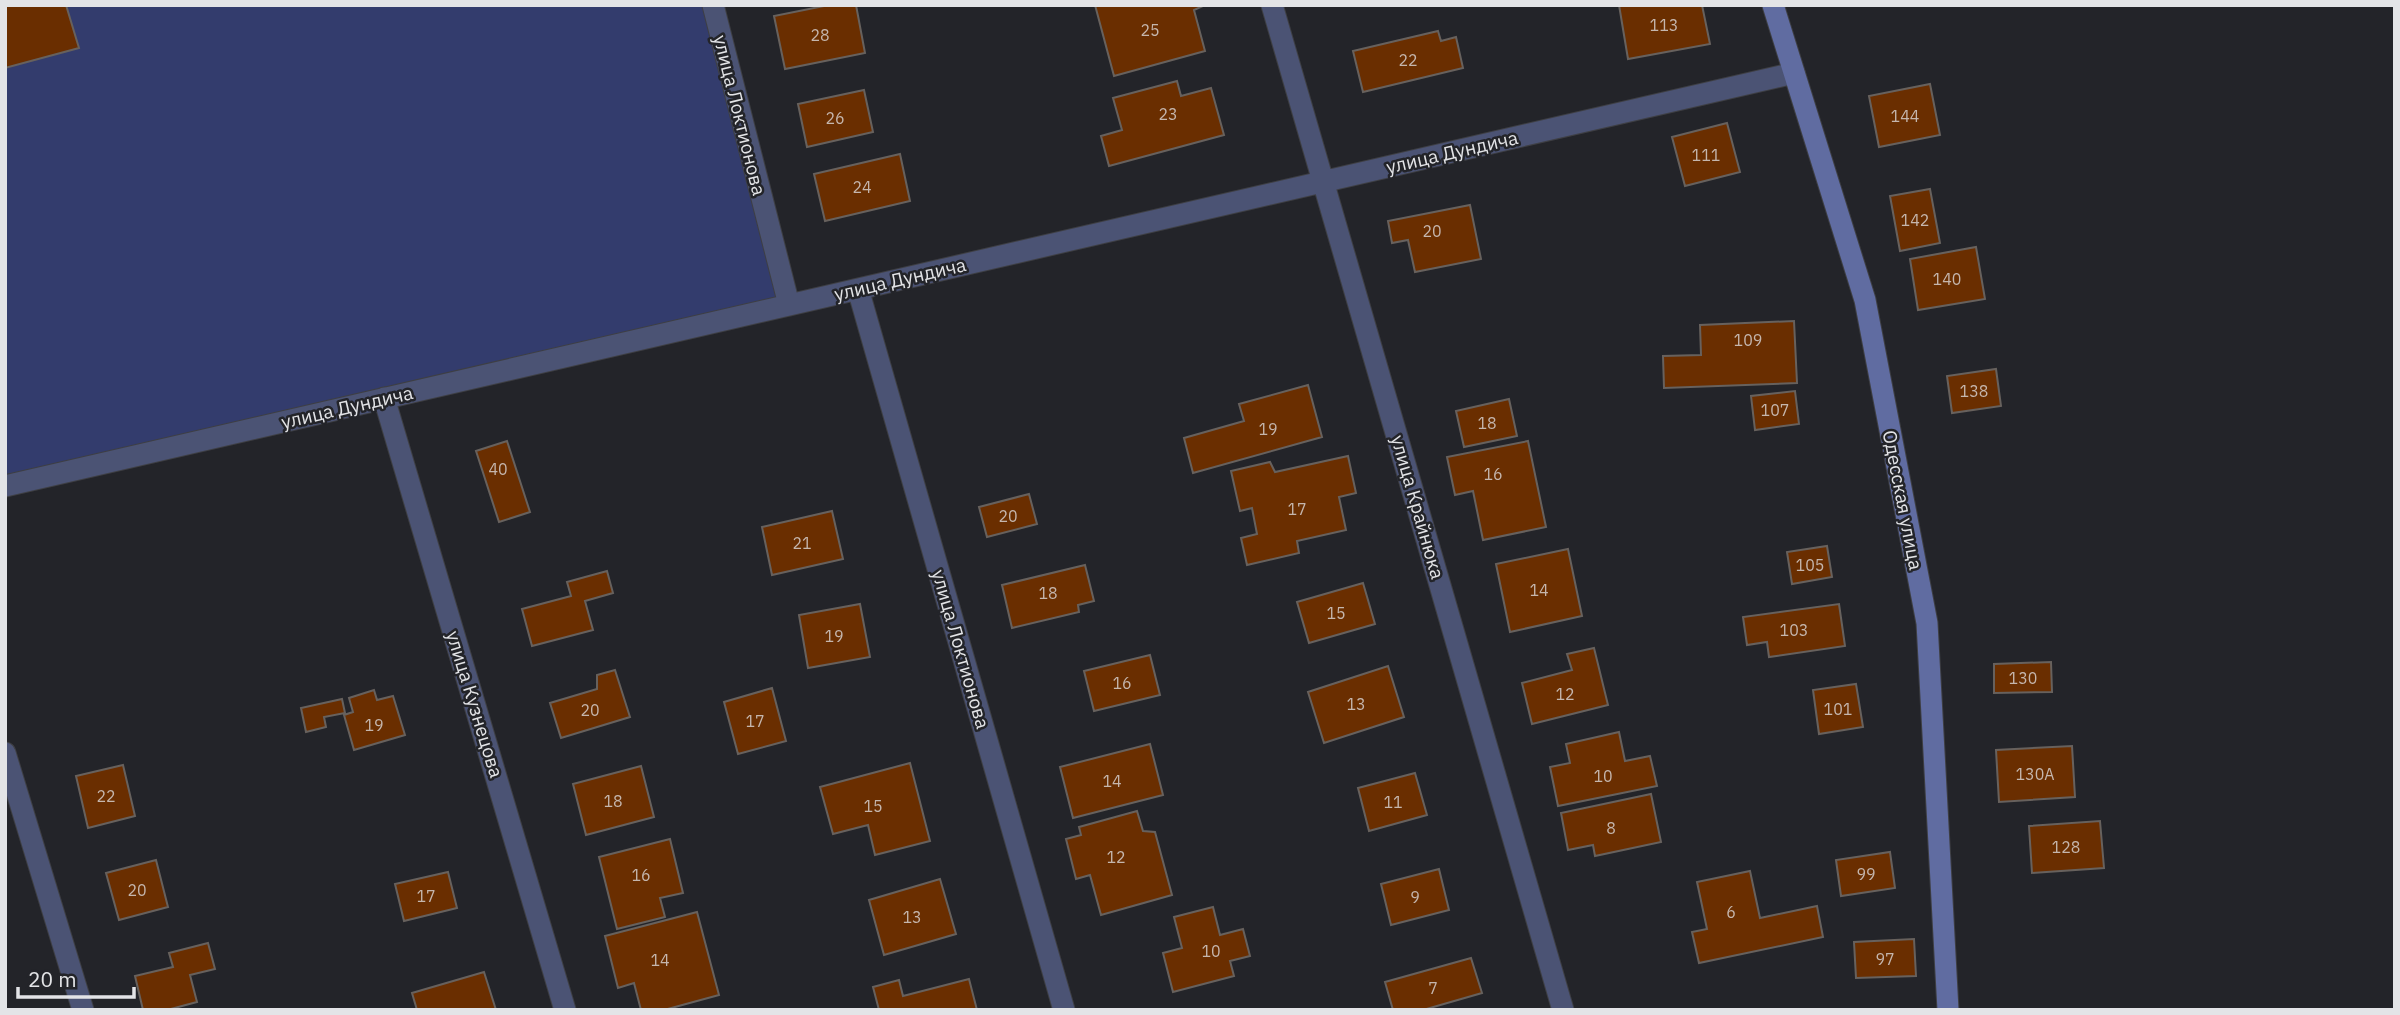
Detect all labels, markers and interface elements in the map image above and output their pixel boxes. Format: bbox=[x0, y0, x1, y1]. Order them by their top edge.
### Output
house number: 113 bbox=[1650, 15, 1678, 35]
house number: 25 bbox=[1140, 20, 1160, 40]
house number: 28 bbox=[810, 25, 830, 45]
street label: улица Локтионова bbox=[708, 32, 772, 198]
house number: 22 bbox=[1398, 50, 1418, 70]
house number: 23 bbox=[1158, 104, 1178, 124]
house number: 144 bbox=[1891, 106, 1919, 126]
house number: 26 bbox=[825, 108, 845, 128]
street label: улица Дундича bbox=[1384, 125, 1520, 179]
house number: 111 bbox=[1692, 145, 1720, 165]
house number: 24 bbox=[852, 177, 872, 197]
house number: 142 bbox=[1901, 210, 1929, 230]
house number: 20 bbox=[1422, 221, 1442, 241]
street label: улица Дундича bbox=[832, 252, 968, 306]
house number: 140 bbox=[1933, 269, 1961, 289]
house number: 109 bbox=[1734, 330, 1762, 350]
street label: улица Дундича bbox=[279, 380, 415, 434]
house number: 138 bbox=[1960, 381, 1988, 401]
house number: 107 bbox=[1761, 400, 1789, 420]
house number: 18 bbox=[1477, 413, 1497, 433]
house number: 19 bbox=[1258, 419, 1278, 439]
street label: Одесская улица bbox=[1878, 428, 1928, 572]
street label: улица Крайнюка bbox=[1386, 432, 1450, 582]
house number: 40 bbox=[488, 459, 508, 479]
house number: 16 bbox=[1483, 464, 1503, 484]
house number: 17 bbox=[1287, 499, 1307, 519]
house number: 20 bbox=[998, 506, 1018, 526]
house number: 21 bbox=[792, 533, 812, 553]
house number: 105 bbox=[1796, 555, 1824, 575]
street label: улица Локтионова bbox=[927, 567, 995, 731]
house number: 14 bbox=[1529, 580, 1549, 600]
house number: 18 bbox=[1038, 583, 1058, 603]
house number: 15 bbox=[1326, 603, 1346, 623]
house number: 103 bbox=[1780, 620, 1808, 640]
house number: 19 bbox=[824, 626, 844, 646]
street label: улица Кузнецова bbox=[441, 628, 509, 780]
house number: 130 bbox=[2009, 668, 2037, 688]
house number: 16 bbox=[1112, 673, 1132, 693]
house number: 12 bbox=[1555, 684, 1575, 704]
house number: 13 bbox=[1346, 694, 1366, 714]
house number: 101 bbox=[1824, 699, 1852, 719]
house number: 20 bbox=[580, 700, 600, 720]
house number: 17 bbox=[745, 711, 765, 731]
house number: 19 bbox=[364, 715, 384, 735]
house number: 130А bbox=[2015, 764, 2055, 784]
house number: 10 bbox=[1593, 766, 1613, 786]
house number: 14 bbox=[1102, 771, 1122, 791]
house number: 22 bbox=[96, 786, 116, 806]
house number: 18 bbox=[603, 791, 623, 811]
house number: 11 bbox=[1383, 792, 1403, 812]
house number: 15 bbox=[863, 796, 883, 816]
house number: 8 bbox=[1606, 818, 1616, 838]
house number: 128 bbox=[2052, 837, 2080, 857]
house number: 12 bbox=[1106, 847, 1126, 867]
house number: 99 bbox=[1856, 864, 1876, 884]
house number: 16 bbox=[631, 865, 651, 885]
house number: 20 bbox=[127, 880, 147, 900]
house number: 17 bbox=[416, 886, 436, 906]
house number: 9 bbox=[1410, 887, 1420, 907]
house number: 6 bbox=[1726, 902, 1736, 922]
house number: 13 bbox=[902, 907, 922, 927]
house number: 10 bbox=[1201, 941, 1221, 961]
house number: 97 bbox=[1875, 949, 1895, 969]
house number: 14 bbox=[650, 950, 670, 970]
scale bar bbox=[18, 956, 133, 1000]
text: 20 m bbox=[28, 965, 77, 993]
house number: 7 bbox=[1428, 978, 1438, 998]

